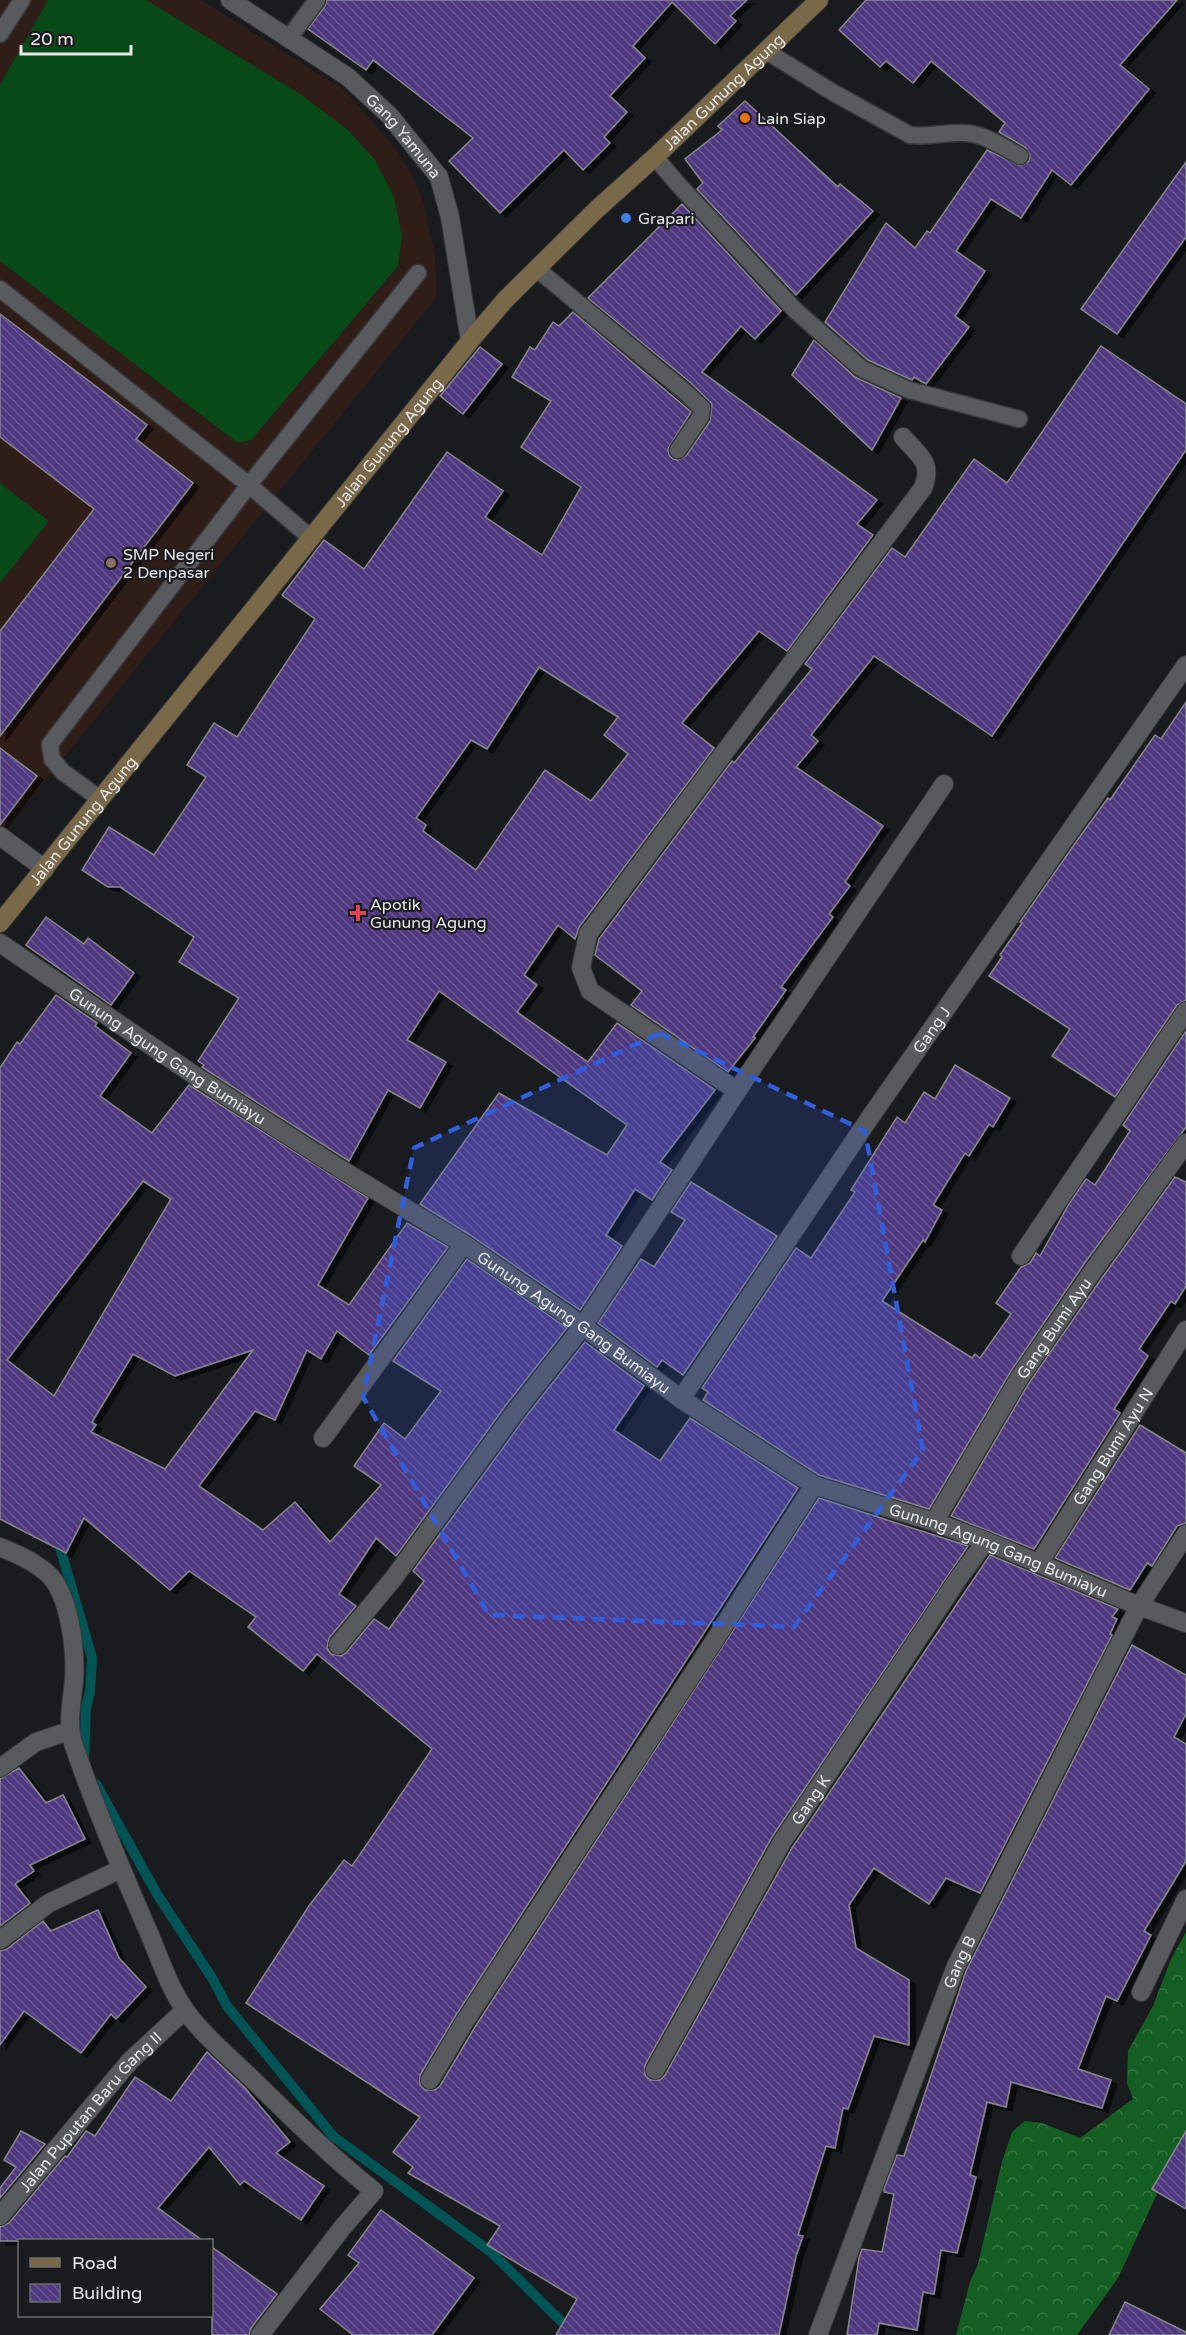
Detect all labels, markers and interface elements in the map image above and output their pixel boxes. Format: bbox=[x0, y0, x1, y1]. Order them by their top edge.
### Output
scale bar bbox=[21, 18, 130, 56]
text: 20 m bbox=[30, 28, 74, 50]
street label: Jalan Gunung Agung bbox=[659, 30, 789, 155]
street label: Gang Yamuna bbox=[361, 89, 445, 183]
place label: Lain Siap bbox=[757, 109, 826, 129]
marker: Lain Siap bbox=[738, 111, 752, 125]
place label: Grapari bbox=[638, 209, 694, 229]
marker: Grapari bbox=[619, 211, 633, 225]
street label: Jalan Gunung Agung bbox=[331, 374, 447, 511]
place label: SMP Negeri 2 Denpasar bbox=[123, 545, 214, 583]
marker: SMP Negeri 2 Denpasar bbox=[104, 556, 118, 570]
street label: Jalan Gunung Agung bbox=[26, 752, 142, 890]
place label: Apotik Gunung Agung bbox=[370, 895, 487, 933]
marker: Apotik Gunung Agung bbox=[351, 906, 365, 920]
street label: Gunung Agung Gang Bumiayu bbox=[65, 984, 269, 1129]
street label: Gang J bbox=[909, 1003, 955, 1058]
street label: Gunung Agung Gang Bumiayu bbox=[473, 1247, 674, 1399]
street label: Gang Bumi Ayu bbox=[1013, 1274, 1096, 1383]
street label: Gang Bumi Ayu N bbox=[1069, 1384, 1158, 1509]
street label: Gunung Agung Gang Bumiayu bbox=[887, 1500, 1110, 1602]
street label: Gang K bbox=[787, 1771, 835, 1829]
street label: Gang B bbox=[939, 1932, 981, 1991]
street label: Jalan Puputan Baru Gang II bbox=[15, 2028, 166, 2197]
legend bbox=[18, 2239, 213, 2317]
text: Road bbox=[72, 2252, 117, 2274]
text: Building bbox=[72, 2282, 142, 2304]

